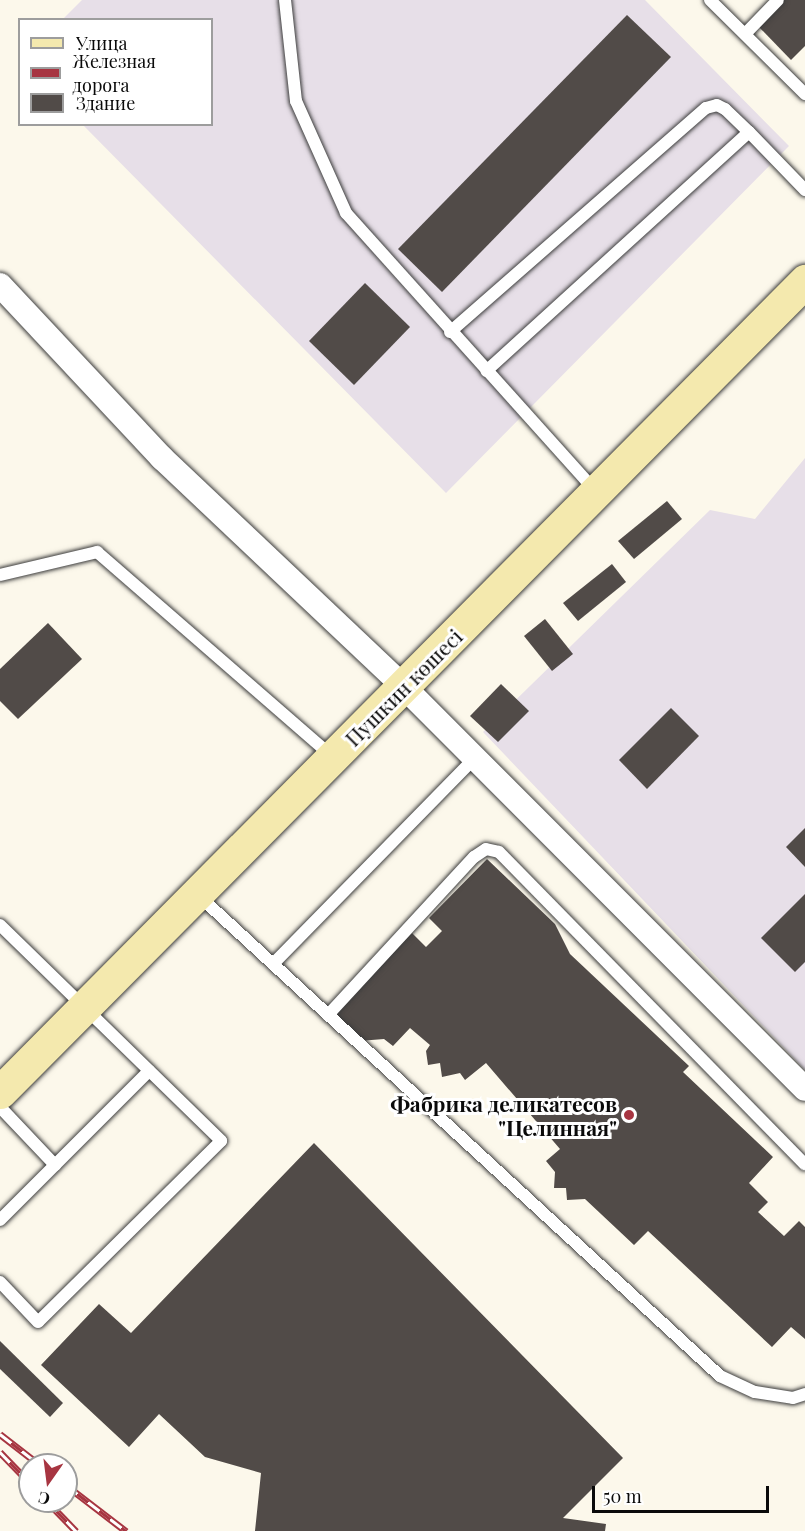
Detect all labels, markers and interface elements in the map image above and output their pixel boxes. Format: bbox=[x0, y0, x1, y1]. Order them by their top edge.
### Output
legend bbox=[18, 18, 213, 126]
text: Улица bbox=[76, 31, 127, 55]
text: Железная дорога bbox=[73, 49, 156, 97]
text: Здание bbox=[76, 91, 135, 115]
street label: Пушкин көшесі bbox=[339, 623, 467, 751]
place label: Фабрика деликатесов "Целинная" bbox=[390, 1090, 617, 1140]
marker: Фабрика деликатесов "Целинная" bbox=[622, 1108, 636, 1122]
north arrow bbox=[18, 1453, 78, 1513]
scale bar bbox=[595, 1474, 772, 1512]
text: 50 m bbox=[603, 1484, 642, 1508]
text: С bbox=[36, 1487, 52, 1511]

